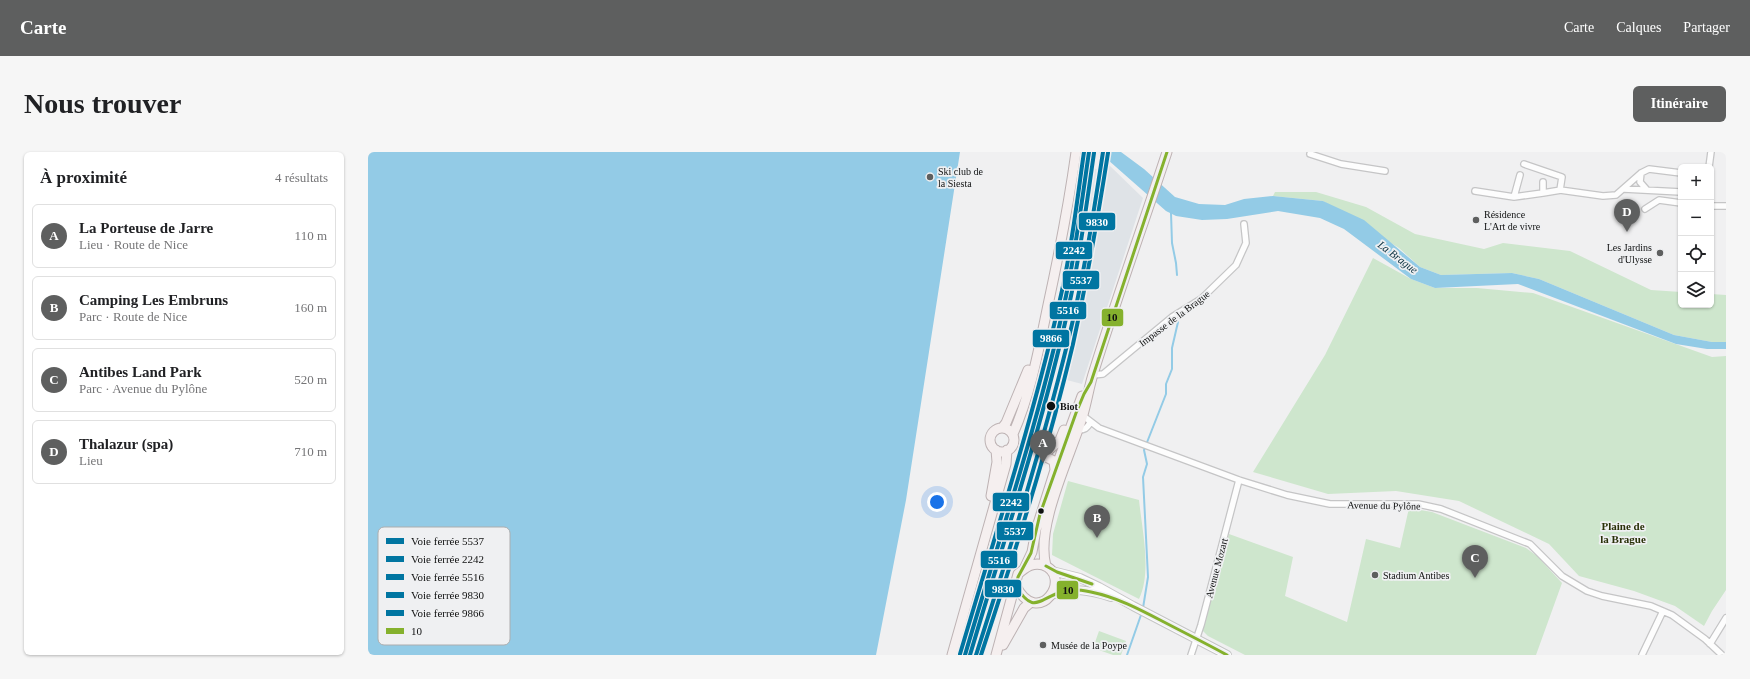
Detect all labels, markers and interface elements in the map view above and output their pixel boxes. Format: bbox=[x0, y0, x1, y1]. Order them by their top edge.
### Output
text: Carte bbox=[20, 17, 66, 38]
text: Carte bbox=[1564, 20, 1594, 35]
text: Calques bbox=[1616, 20, 1661, 35]
text: Partager bbox=[1683, 20, 1730, 35]
button: Itinéraire bbox=[1633, 86, 1726, 122]
text: Nous trouver bbox=[24, 88, 181, 119]
map controls bbox=[1678, 164, 1714, 308]
button: + bbox=[1678, 164, 1714, 200]
place label: Ski club de la Siesta bbox=[938, 166, 984, 189]
text: À proximité bbox=[40, 168, 127, 187]
text: 4 résultats bbox=[275, 170, 328, 185]
marker: Ski club de la Siesta bbox=[925, 172, 935, 182]
pin: D bbox=[1614, 199, 1640, 232]
button: − bbox=[1678, 200, 1714, 236]
place label: Résidence L'Art de vivre bbox=[1484, 209, 1541, 232]
line badge: 9830 bbox=[1078, 212, 1116, 231]
marker: Résidence L'Art de vivre bbox=[1471, 215, 1481, 225]
text: 9830 bbox=[1086, 216, 1109, 228]
text: La Porteuse de Jarre bbox=[79, 220, 213, 236]
text: A bbox=[49, 228, 59, 243]
text: 110 m bbox=[295, 228, 327, 243]
button: locate bbox=[1678, 236, 1714, 272]
text: Lieu · Route de Nice bbox=[79, 237, 188, 252]
water label: La Brague bbox=[1375, 238, 1420, 276]
line badge: 2242 bbox=[1055, 241, 1093, 260]
place label: Les Jardins d'Ulysse bbox=[1607, 242, 1653, 265]
text: 2242 bbox=[1063, 244, 1086, 256]
marker: Les Jardins d'Ulysse bbox=[1655, 248, 1665, 258]
line badge: 5537 bbox=[1062, 270, 1100, 290]
button: layers bbox=[1678, 272, 1714, 308]
text: 5537 bbox=[1070, 274, 1093, 286]
street label: Impasse de la Brague bbox=[1137, 288, 1212, 349]
text: Camping Les Embruns bbox=[79, 292, 228, 308]
text: B bbox=[50, 300, 58, 315]
text: 160 m bbox=[294, 300, 327, 315]
line badge: 5516 bbox=[1049, 301, 1087, 320]
text: 5516 bbox=[1057, 304, 1080, 316]
line badge: 10 bbox=[1101, 308, 1124, 327]
text: Parc · Route de Nice bbox=[79, 309, 187, 324]
text: 10 bbox=[1107, 311, 1118, 323]
line badge: 9866 bbox=[1032, 329, 1070, 348]
text: 9866 bbox=[1040, 332, 1063, 344]
text: Antibes Land Park bbox=[79, 364, 202, 380]
text: C bbox=[49, 372, 59, 387]
text: 520 m bbox=[294, 372, 327, 387]
text: Parc · Avenue du Pylône bbox=[79, 381, 207, 396]
marker: Biot bbox=[1045, 400, 1057, 412]
place label: Biot bbox=[1060, 401, 1078, 412]
pin: A bbox=[1030, 430, 1056, 463]
text: Thalazur (spa) bbox=[79, 436, 173, 452]
text: D bbox=[49, 444, 59, 459]
text: 710 m bbox=[294, 444, 327, 459]
text: Lieu bbox=[79, 453, 103, 468]
your location bbox=[927, 492, 947, 512]
line badge: 2242 bbox=[992, 492, 1030, 512]
text: 2242 bbox=[1000, 496, 1023, 508]
street label: Avenue du Pylône bbox=[1347, 499, 1421, 512]
pin: B bbox=[1084, 505, 1110, 538]
unlabelled marker bbox=[1036, 506, 1046, 516]
district label: Plaine de la Brague bbox=[1600, 520, 1646, 545]
line badge: 5537 bbox=[996, 521, 1034, 541]
text: 5537 bbox=[1004, 525, 1027, 537]
legend bbox=[378, 527, 510, 645]
text: Voie ferrée 5537 bbox=[411, 535, 485, 547]
street label: Avenue Mozart bbox=[1203, 537, 1230, 599]
pin: C bbox=[1462, 545, 1488, 578]
line badge: 5516 bbox=[980, 550, 1018, 569]
text: Voie ferrée 2242 bbox=[411, 553, 484, 565]
text: 5516 bbox=[988, 554, 1011, 566]
marker: Stadium Antibes bbox=[1370, 570, 1380, 580]
place label: Stadium Antibes bbox=[1383, 570, 1450, 581]
text: Voie ferrée 5516 bbox=[411, 571, 485, 583]
line badge: 9830 bbox=[984, 579, 1022, 598]
line badge: 10 bbox=[1056, 580, 1079, 600]
text: 9830 bbox=[992, 583, 1015, 595]
text: 10 bbox=[1063, 584, 1074, 596]
text: Voie ferrée 9830 bbox=[411, 589, 485, 601]
text: Voie ferrée 9866 bbox=[411, 607, 485, 619]
text: 10 bbox=[411, 625, 423, 637]
marker: Musée de la Poype bbox=[1038, 640, 1048, 650]
place label: Musée de la Poype bbox=[1051, 640, 1127, 651]

